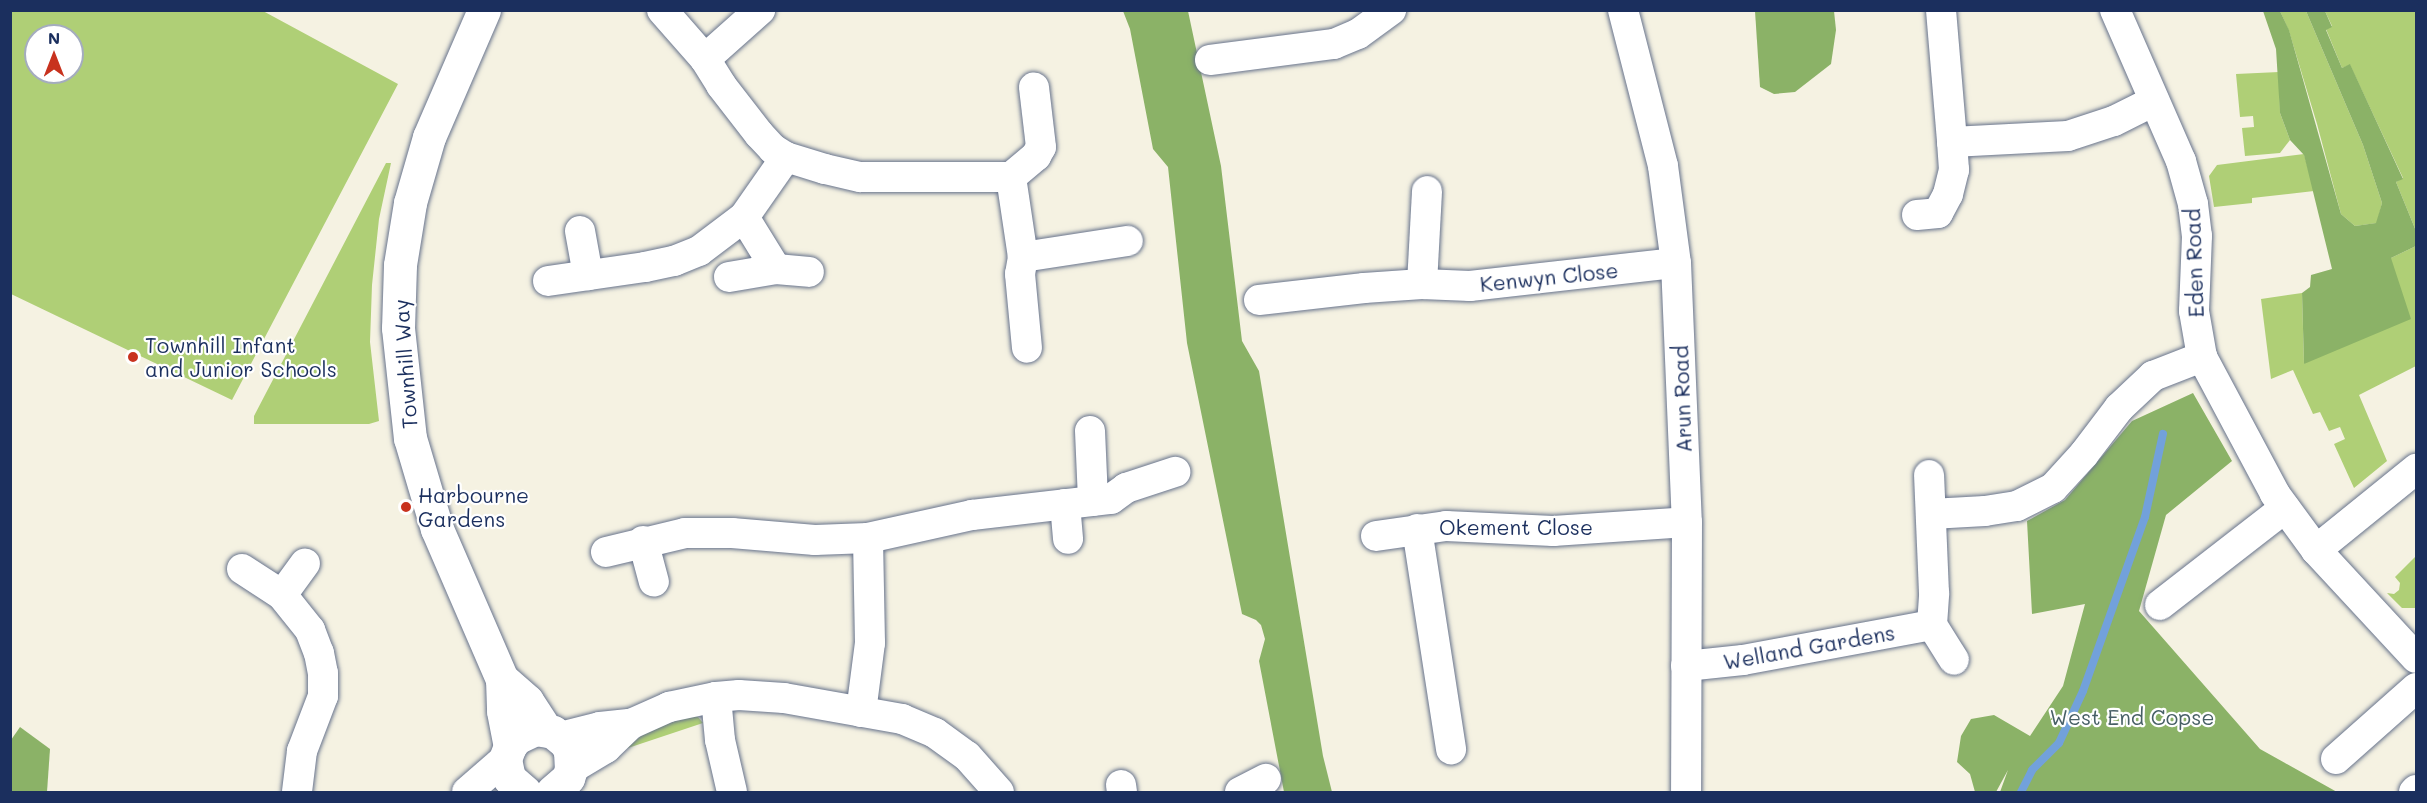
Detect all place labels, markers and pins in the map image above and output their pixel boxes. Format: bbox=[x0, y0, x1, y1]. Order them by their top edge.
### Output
place label: Townhill Infant and Junior Schools bbox=[145, 332, 337, 382]
marker: Townhill Infant and Junior Schools bbox=[126, 350, 140, 364]
place label: Harbourne Gardens bbox=[418, 482, 529, 532]
marker: Harbourne Gardens bbox=[399, 500, 413, 514]

